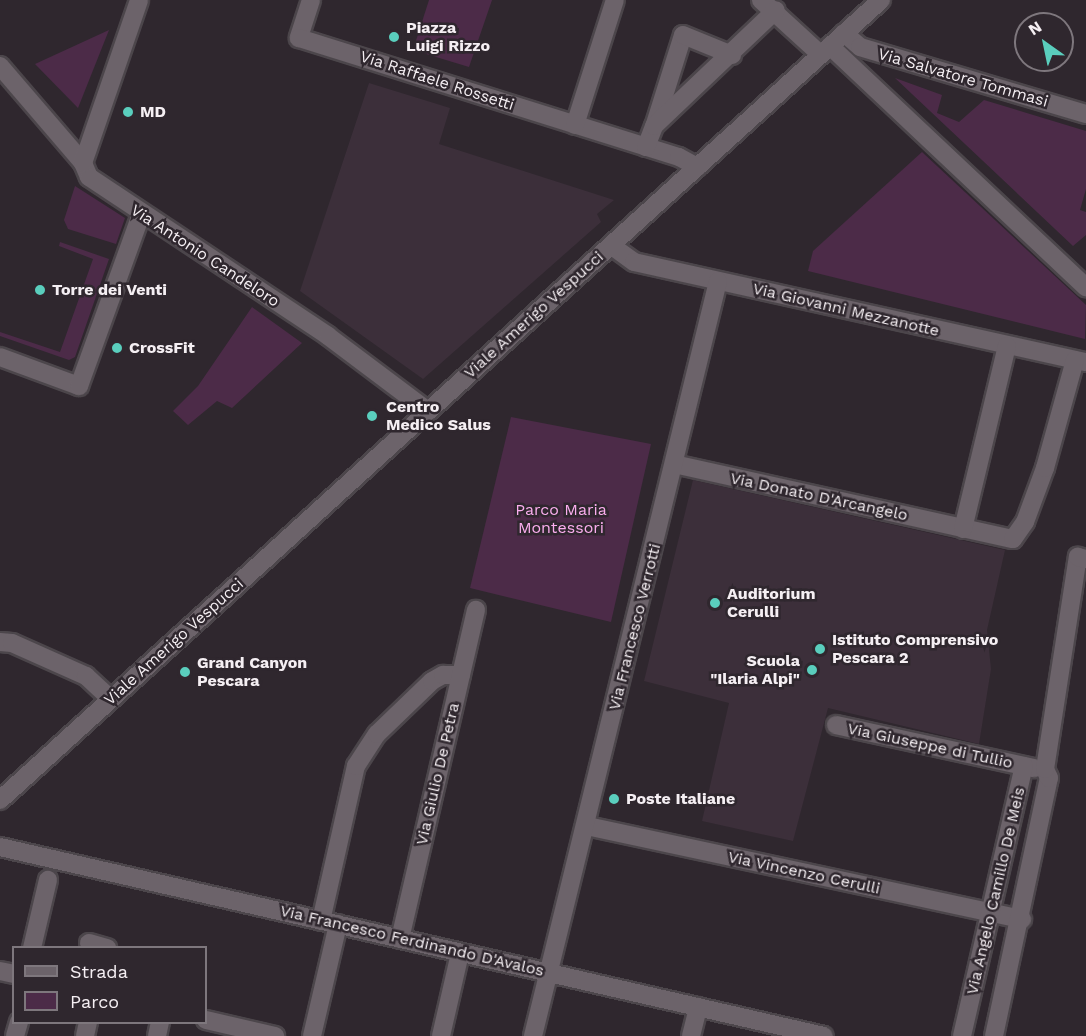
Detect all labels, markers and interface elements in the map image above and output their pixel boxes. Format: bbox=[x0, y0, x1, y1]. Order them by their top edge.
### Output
north arrow bbox=[1014, 12, 1074, 72]
text: N bbox=[1025, 17, 1045, 39]
place label: Piazza Luigi Rizzo bbox=[406, 18, 490, 56]
marker: Piazza Luigi Rizzo bbox=[387, 30, 401, 44]
street label: Via Salvatore Tommasi bbox=[875, 44, 1051, 112]
street label: Via Raffaele Rossetti bbox=[357, 47, 517, 115]
place label: MD bbox=[140, 102, 166, 122]
marker: MD bbox=[121, 105, 135, 119]
street label: Via Antonio Candeloro bbox=[127, 200, 283, 312]
street label: Viale Amerigo Vespucci bbox=[460, 247, 608, 383]
street label: Via Giovanni Mezzanotte bbox=[751, 279, 941, 341]
place label: Torre dei Venti bbox=[52, 280, 167, 300]
marker: Torre dei Venti bbox=[33, 283, 47, 297]
place label: CrossFit bbox=[129, 338, 195, 358]
marker: CrossFit bbox=[110, 341, 124, 355]
place label: Centro Medico Salus bbox=[386, 397, 491, 435]
marker: Centro Medico Salus bbox=[363, 407, 381, 425]
street label: Via Donato D'Arcangelo bbox=[728, 469, 910, 525]
park label: Parco Maria Montessori bbox=[515, 500, 607, 538]
street label: Via Francesco Verrotti bbox=[605, 541, 665, 713]
street label: Viale Amerigo Vespucci bbox=[100, 574, 248, 710]
place label: Auditorium Cerulli bbox=[727, 584, 815, 622]
marker: Auditorium Cerulli bbox=[708, 596, 722, 610]
place label: Istituto Comprensivo Pescara 2 bbox=[832, 630, 998, 668]
marker: Istituto Comprensivo Pescara 2 bbox=[813, 642, 827, 656]
place label: Scuola "Ilaria Alpi" bbox=[710, 651, 800, 689]
place label: Grand Canyon Pescara bbox=[197, 653, 307, 691]
marker: Scuola "Ilaria Alpi" bbox=[805, 663, 819, 677]
marker: Grand Canyon Pescara bbox=[178, 665, 192, 679]
street label: Via Giulio De Petra bbox=[412, 701, 464, 847]
street label: Via Giuseppe di Tullio bbox=[845, 719, 1015, 773]
street label: Via Angelo Camillo De Meis bbox=[963, 785, 1029, 997]
place label: Poste Italiane bbox=[626, 789, 735, 809]
marker: Poste Italiane bbox=[607, 792, 621, 806]
street label: Via Vincenzo Cerulli bbox=[726, 847, 882, 899]
street label: Via Francesco Ferdinando D'Avalos bbox=[278, 901, 546, 981]
legend bbox=[12, 946, 207, 1024]
text: Strada bbox=[70, 961, 128, 982]
text: Parco bbox=[70, 991, 119, 1012]

